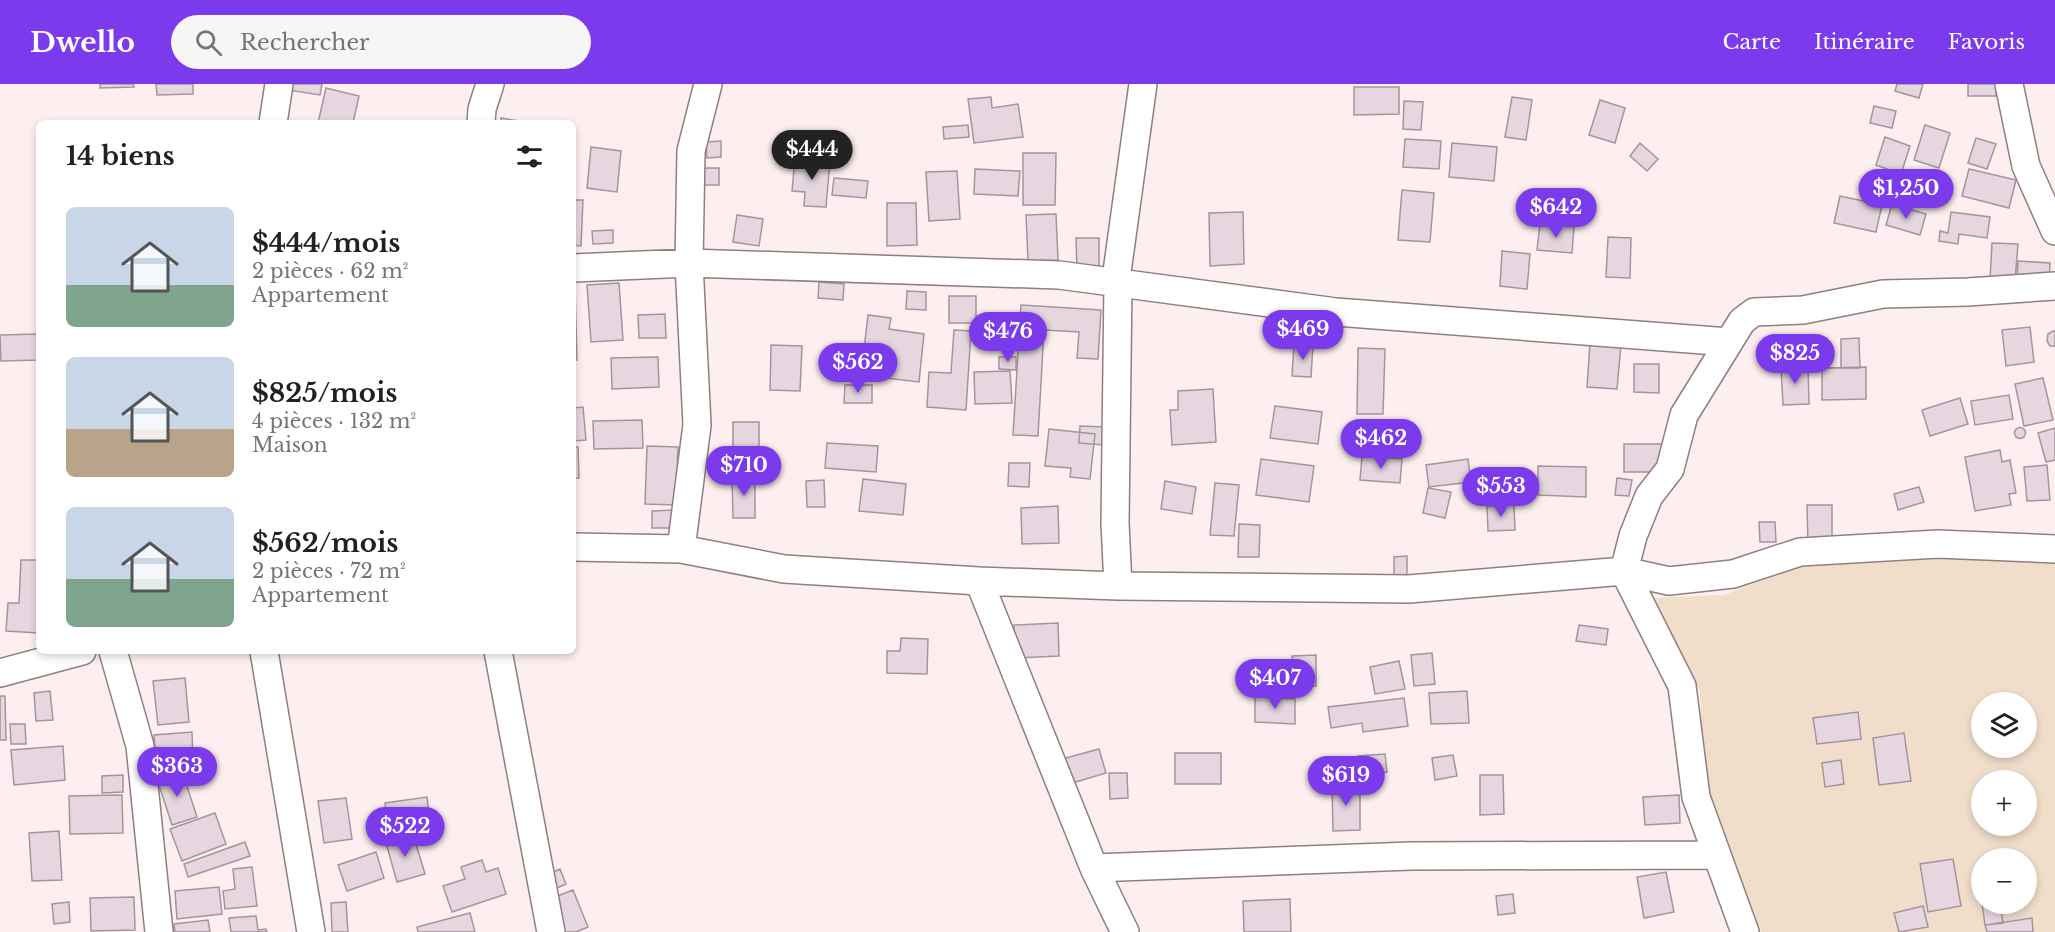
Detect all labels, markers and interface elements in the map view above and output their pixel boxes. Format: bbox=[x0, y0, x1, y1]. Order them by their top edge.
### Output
search box bbox=[171, 15, 591, 69]
text: Dwello bbox=[30, 25, 135, 60]
icon: search bbox=[192, 26, 225, 59]
text: Rechercher bbox=[240, 29, 370, 56]
text: Carte bbox=[1723, 29, 1781, 55]
text: Itinéraire bbox=[1814, 29, 1915, 55]
text: Favoris bbox=[1948, 29, 2025, 55]
pin: $444 bbox=[776, 130, 848, 181]
text: $444 bbox=[786, 137, 838, 161]
text: 14 biens bbox=[66, 140, 175, 172]
icon: filters bbox=[513, 140, 546, 173]
pin: $1,250 bbox=[1857, 169, 1955, 220]
text: $1,250 bbox=[1873, 176, 1939, 200]
pin: $642 bbox=[1520, 188, 1592, 239]
text: $642 bbox=[1530, 195, 1582, 219]
text: $444/mois bbox=[252, 227, 400, 259]
icon: home bbox=[114, 231, 186, 303]
text: 2 pièces · 62 m² bbox=[252, 259, 408, 283]
text: Appartement bbox=[252, 283, 389, 307]
pin: $469 bbox=[1267, 310, 1339, 361]
pin: $476 bbox=[972, 312, 1044, 363]
text: $469 bbox=[1276, 317, 1330, 341]
text: $476 bbox=[983, 319, 1033, 343]
pin: $825 bbox=[1759, 334, 1831, 385]
text: $825 bbox=[1770, 341, 1820, 365]
pin: $562 bbox=[822, 343, 894, 394]
text: $562 bbox=[832, 350, 884, 374]
text: $825/mois bbox=[252, 377, 397, 409]
icon: home bbox=[114, 381, 186, 453]
text: 4 pièces · 132 m² bbox=[252, 409, 416, 433]
pin: $462 bbox=[1345, 419, 1417, 470]
text: $462 bbox=[1355, 426, 1407, 450]
text: Maison bbox=[252, 433, 328, 457]
pin: $710 bbox=[708, 446, 780, 497]
text: $710 bbox=[720, 453, 768, 477]
pin: $553 bbox=[1465, 467, 1537, 518]
text: $553 bbox=[1476, 474, 1526, 498]
text: $562/mois bbox=[252, 527, 398, 559]
icon: home bbox=[114, 531, 186, 603]
text: 2 pièces · 72 m² bbox=[252, 559, 406, 583]
text: Appartement bbox=[252, 583, 389, 607]
pin: $407 bbox=[1239, 659, 1311, 710]
text: $407 bbox=[1249, 666, 1301, 690]
map controls bbox=[1971, 692, 2037, 914]
button: layers bbox=[1971, 692, 2037, 758]
pin: $363 bbox=[141, 747, 213, 798]
text: $363 bbox=[151, 754, 203, 778]
pin: $619 bbox=[1310, 756, 1382, 807]
text: $619 bbox=[1322, 763, 1370, 787]
button: + bbox=[1971, 770, 2037, 836]
pin: $522 bbox=[369, 807, 441, 858]
text: $522 bbox=[380, 814, 430, 838]
button: − bbox=[1971, 848, 2037, 914]

